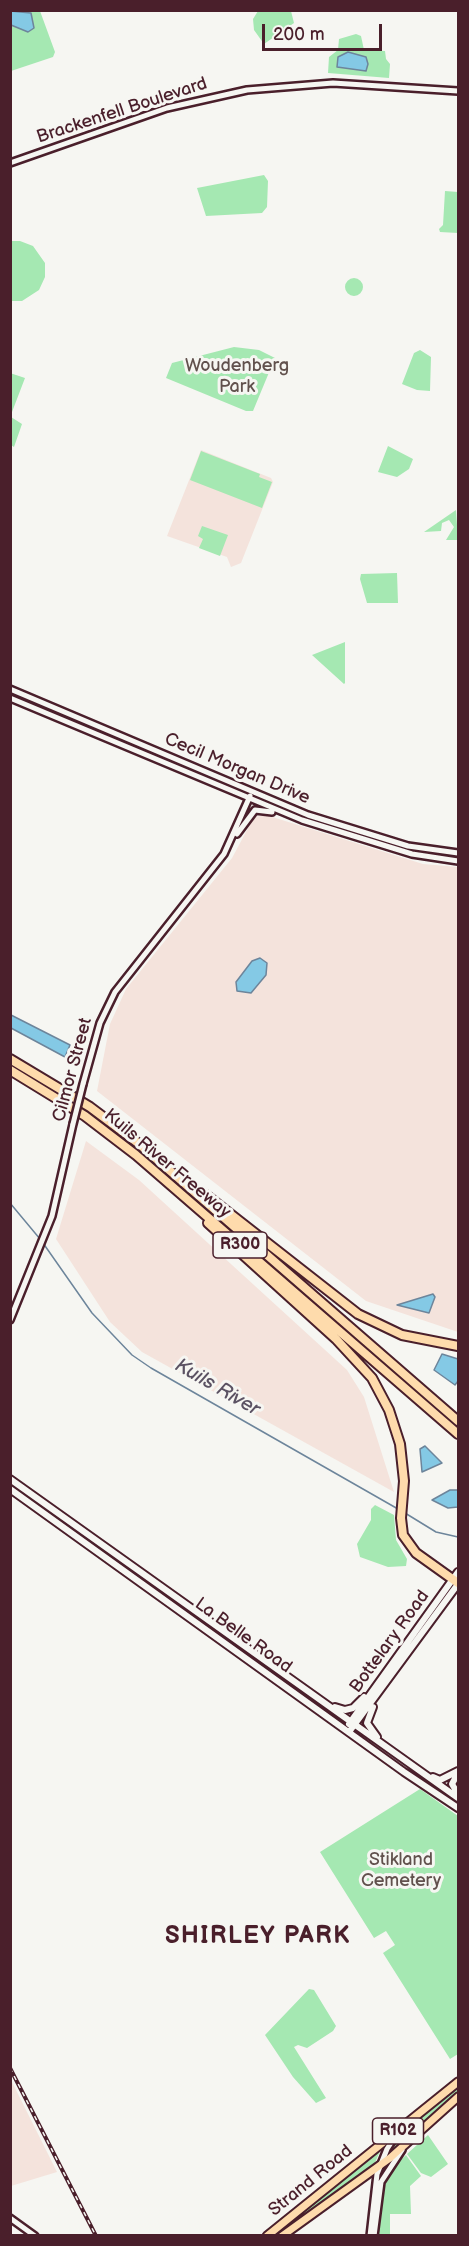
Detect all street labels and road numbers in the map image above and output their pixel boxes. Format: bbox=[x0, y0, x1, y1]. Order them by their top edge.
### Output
street label: Brackenfell Boulevard bbox=[34, 73, 210, 149]
street label: Cecil Morgan Drive bbox=[161, 729, 313, 809]
street label: Cilmor Street bbox=[49, 1016, 97, 1124]
street label: Kuils River Freeway bbox=[99, 1105, 235, 1223]
road number: R300 bbox=[213, 1232, 267, 1258]
street label: Bottelary Road bbox=[346, 1586, 434, 1698]
street label: La Belle Road bbox=[190, 1594, 296, 1678]
road number: R102 bbox=[372, 2118, 424, 2144]
street label: Strand Road bbox=[265, 2141, 357, 2221]

